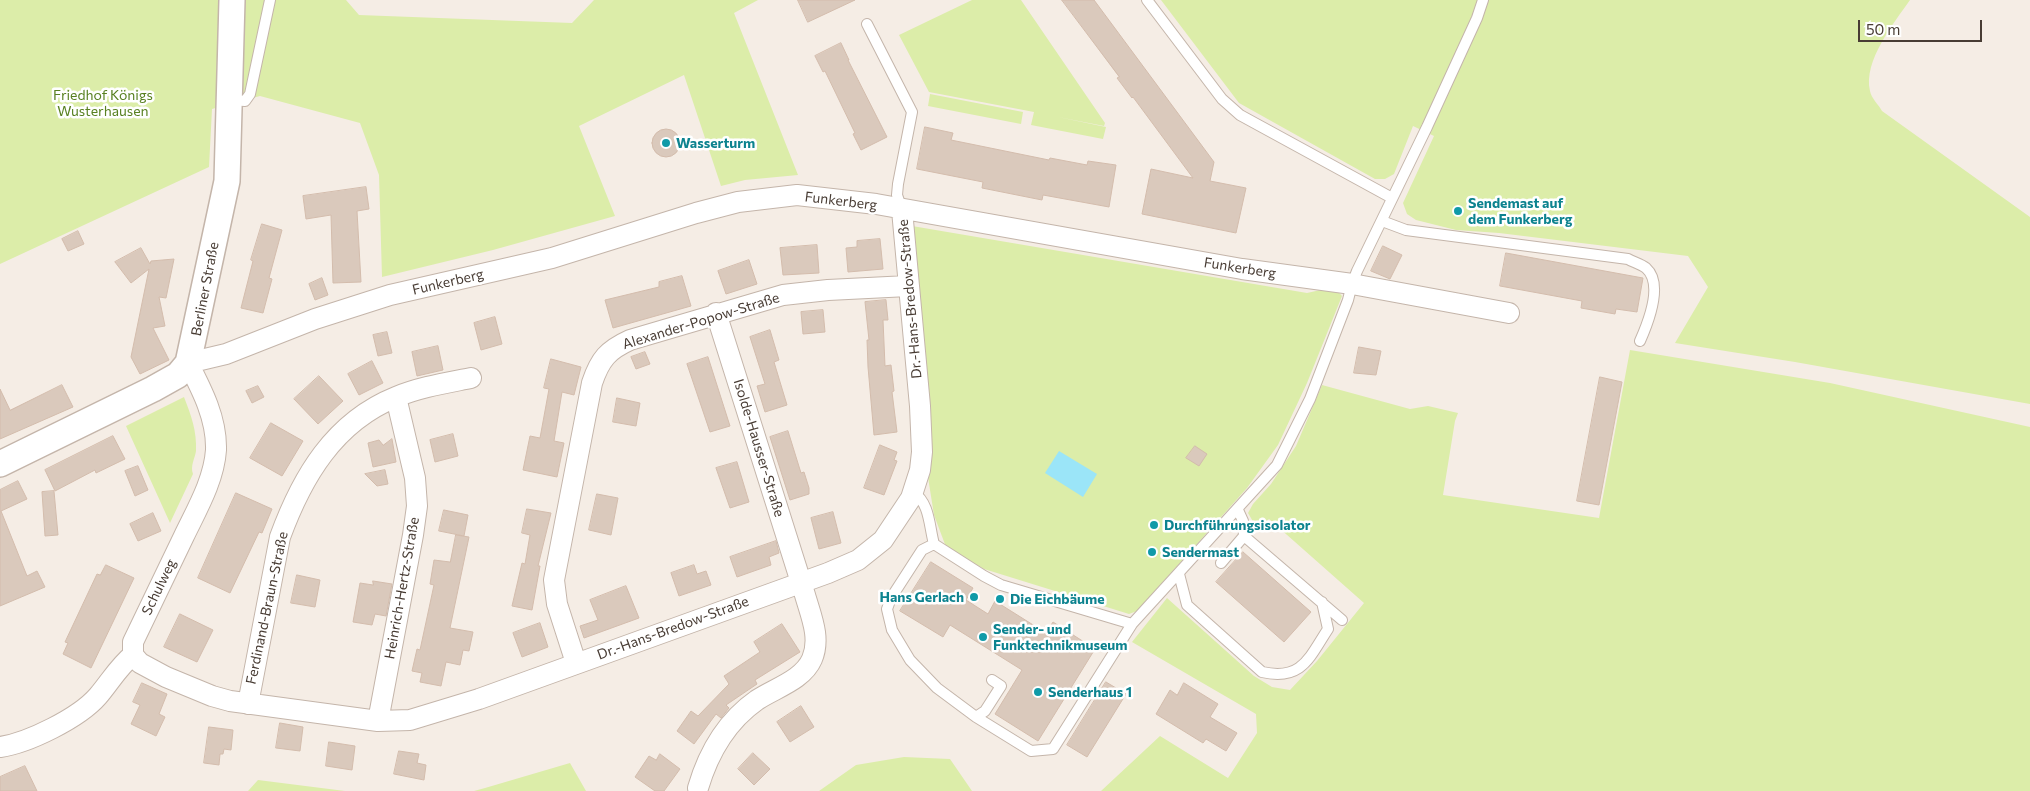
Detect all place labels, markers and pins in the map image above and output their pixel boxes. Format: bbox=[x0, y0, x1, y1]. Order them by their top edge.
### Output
place label: Wasserturm bbox=[676, 135, 755, 151]
marker: Wasserturm bbox=[660, 137, 672, 149]
place label: Sendemast auf dem Funkerberg bbox=[1468, 195, 1572, 228]
marker: Sendemast auf dem Funkerberg bbox=[1452, 205, 1464, 217]
place label: Durchführungsisolator bbox=[1164, 517, 1311, 533]
marker: Durchführungsisolator bbox=[1148, 519, 1160, 531]
place label: Sendermast bbox=[1162, 544, 1239, 560]
marker: Sendermast bbox=[1146, 546, 1158, 558]
place label: Hans Gerlach bbox=[879, 589, 964, 605]
marker: Hans Gerlach bbox=[968, 591, 980, 603]
place label: Die Eichbäume bbox=[1010, 591, 1105, 607]
marker: Die Eichbäume bbox=[994, 593, 1006, 605]
place label: Sender- und Funktechnikmuseum bbox=[993, 621, 1128, 654]
marker: Sender- und Funktechnikmuseum bbox=[977, 631, 989, 643]
place label: Senderhaus 1 bbox=[1048, 684, 1132, 700]
marker: Senderhaus 1 bbox=[1032, 686, 1044, 698]

